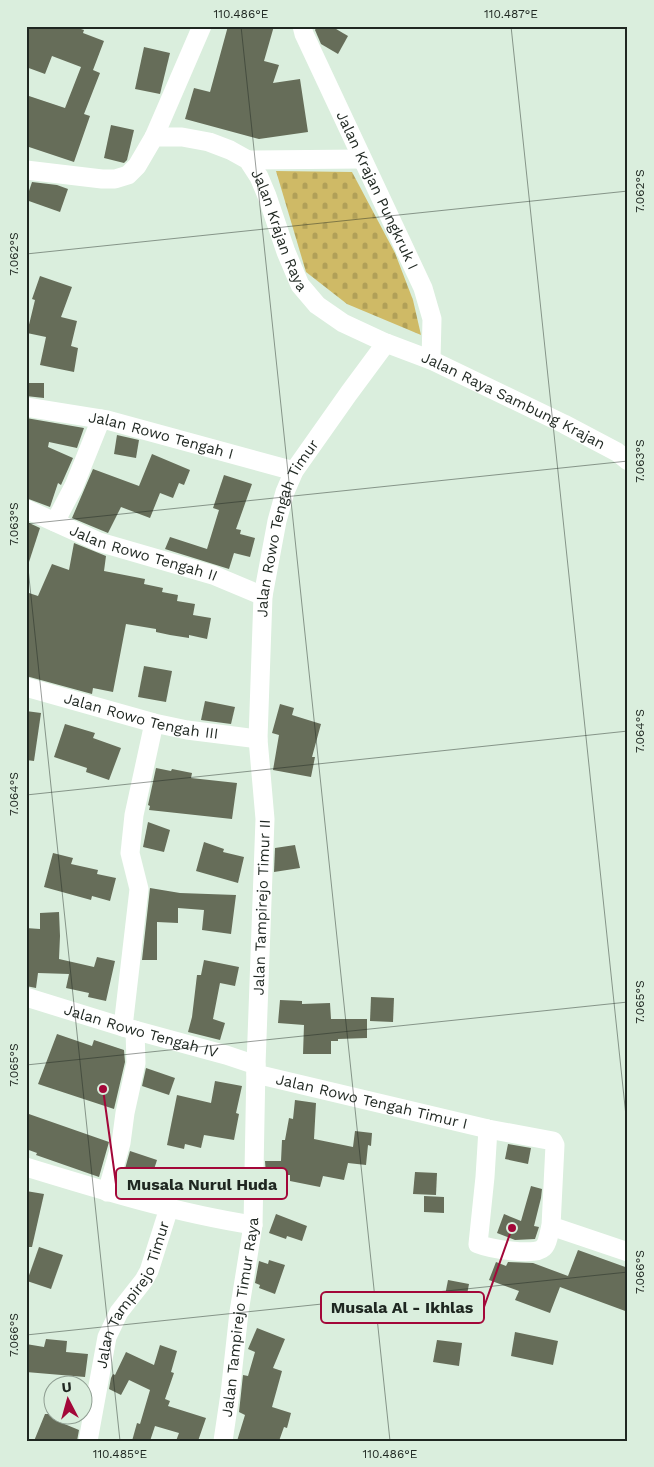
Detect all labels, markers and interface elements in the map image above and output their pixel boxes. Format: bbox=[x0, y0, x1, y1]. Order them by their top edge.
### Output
text: 110.486°E bbox=[214, 7, 269, 21]
text: 110.487°E bbox=[484, 7, 538, 21]
street label: Jalan Krajan Pungkruk I bbox=[332, 108, 422, 272]
street label: Jalan Krajan Raya bbox=[247, 165, 311, 296]
text: 7.062°S bbox=[633, 169, 647, 213]
text: 7.062°S bbox=[7, 232, 21, 276]
street label: Jalan Raya Sambung Krajan bbox=[419, 348, 608, 453]
street label: Jalan Rowo Tengah I bbox=[87, 408, 235, 463]
street label: Jalan Rowo Tengah Timur bbox=[253, 436, 322, 618]
text: 7.063°S bbox=[633, 439, 647, 483]
text: 7.063°S bbox=[7, 502, 21, 546]
street label: Jalan Rowo Tengah II bbox=[67, 521, 220, 585]
street label: Jalan Rowo Tengah III bbox=[62, 689, 219, 743]
text: 7.064°S bbox=[633, 709, 647, 753]
text: 7.064°S bbox=[7, 772, 21, 816]
street label: Jalan Tampirejo Timur II bbox=[250, 819, 274, 996]
text: 7.065°S bbox=[633, 980, 647, 1024]
street label: Jalan Rowo Tengah IV bbox=[62, 1000, 220, 1061]
text: 7.065°S bbox=[7, 1043, 21, 1087]
street label: Jalan Rowo Tengah Timur I bbox=[274, 1070, 469, 1133]
callout: Musala Nurul Huda bbox=[116, 1168, 287, 1199]
text: Musala Nurul Huda bbox=[127, 1175, 278, 1194]
street label: Jalan Tampirejo Timur Raya bbox=[218, 1217, 262, 1418]
street label: Jalan Tampirejo Timur bbox=[92, 1219, 173, 1370]
text: 7.066°S bbox=[633, 1250, 647, 1294]
callout: Musala Al - Ikhlas bbox=[321, 1292, 484, 1323]
text: Musala Al - Ikhlas bbox=[331, 1298, 474, 1317]
text: 7.066°S bbox=[7, 1313, 21, 1357]
north arrow bbox=[42, 1374, 92, 1424]
text: U bbox=[61, 1379, 72, 1396]
text: 110.485°E bbox=[93, 1447, 148, 1461]
text: 110.486°E bbox=[363, 1447, 418, 1461]

